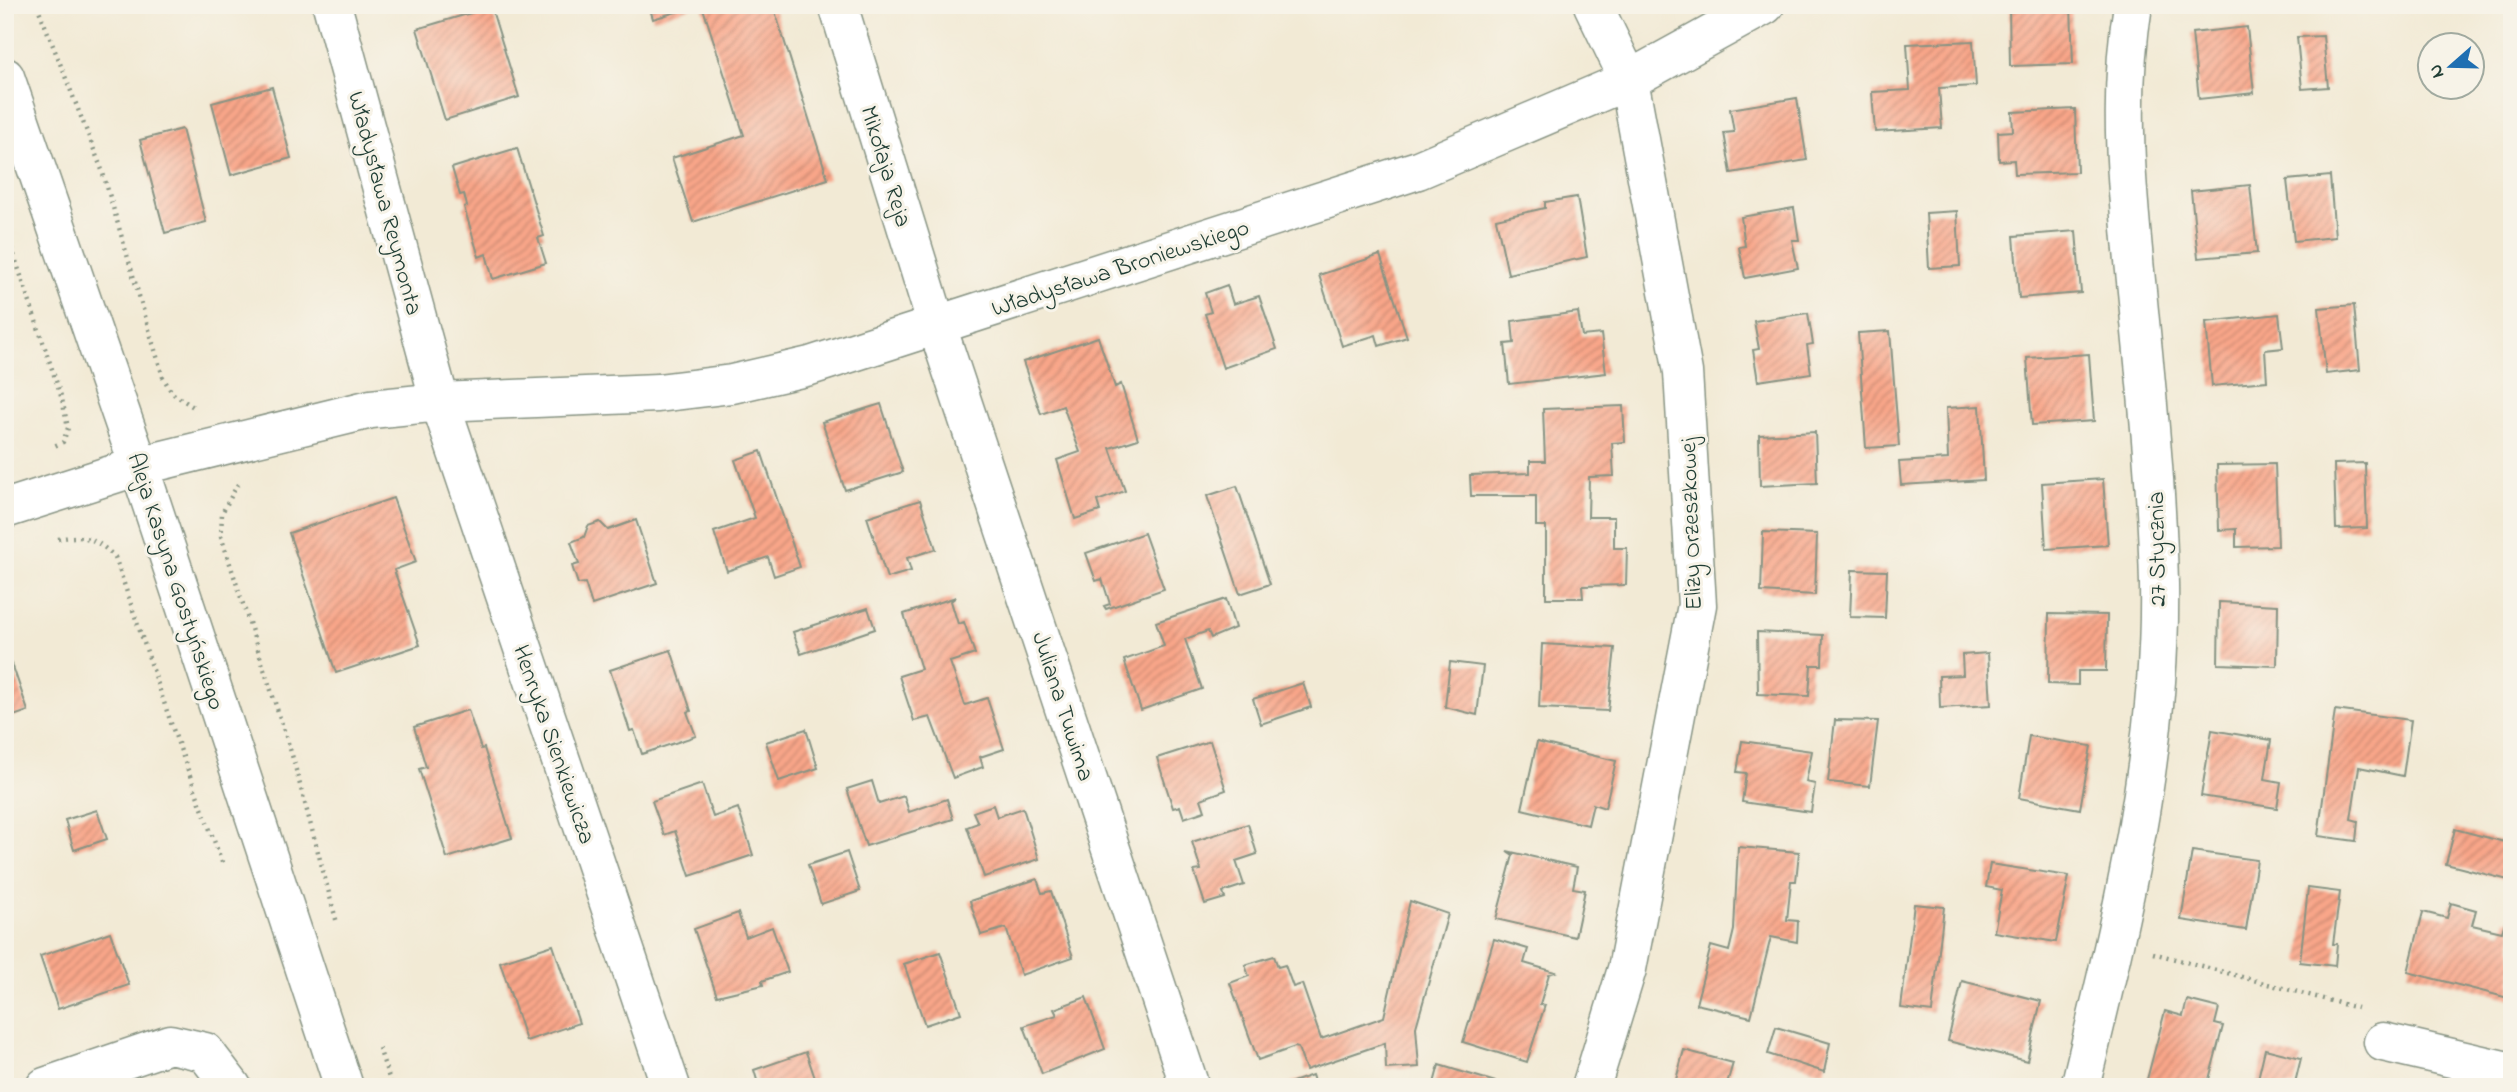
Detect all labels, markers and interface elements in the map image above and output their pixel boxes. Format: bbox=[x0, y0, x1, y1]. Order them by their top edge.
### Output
north arrow bbox=[2416, 32, 2486, 102]
text: N bbox=[2422, 60, 2452, 82]
street label: Władysława Reymonta bbox=[336, 88, 430, 320]
street label: Mikołaja Reja bbox=[850, 102, 920, 232]
street label: Władysława Broniewskiego bbox=[987, 211, 1254, 329]
street label: Elizy Orzeszkowej bbox=[1672, 436, 1714, 611]
street label: Aleja Kasyna Gostyńskiego bbox=[116, 449, 233, 715]
street label: 27 Stycznia bbox=[2140, 491, 2178, 607]
street label: Juliana Tuwima bbox=[1021, 628, 1102, 786]
street label: Henryka Sienkiewicza bbox=[501, 641, 603, 849]

